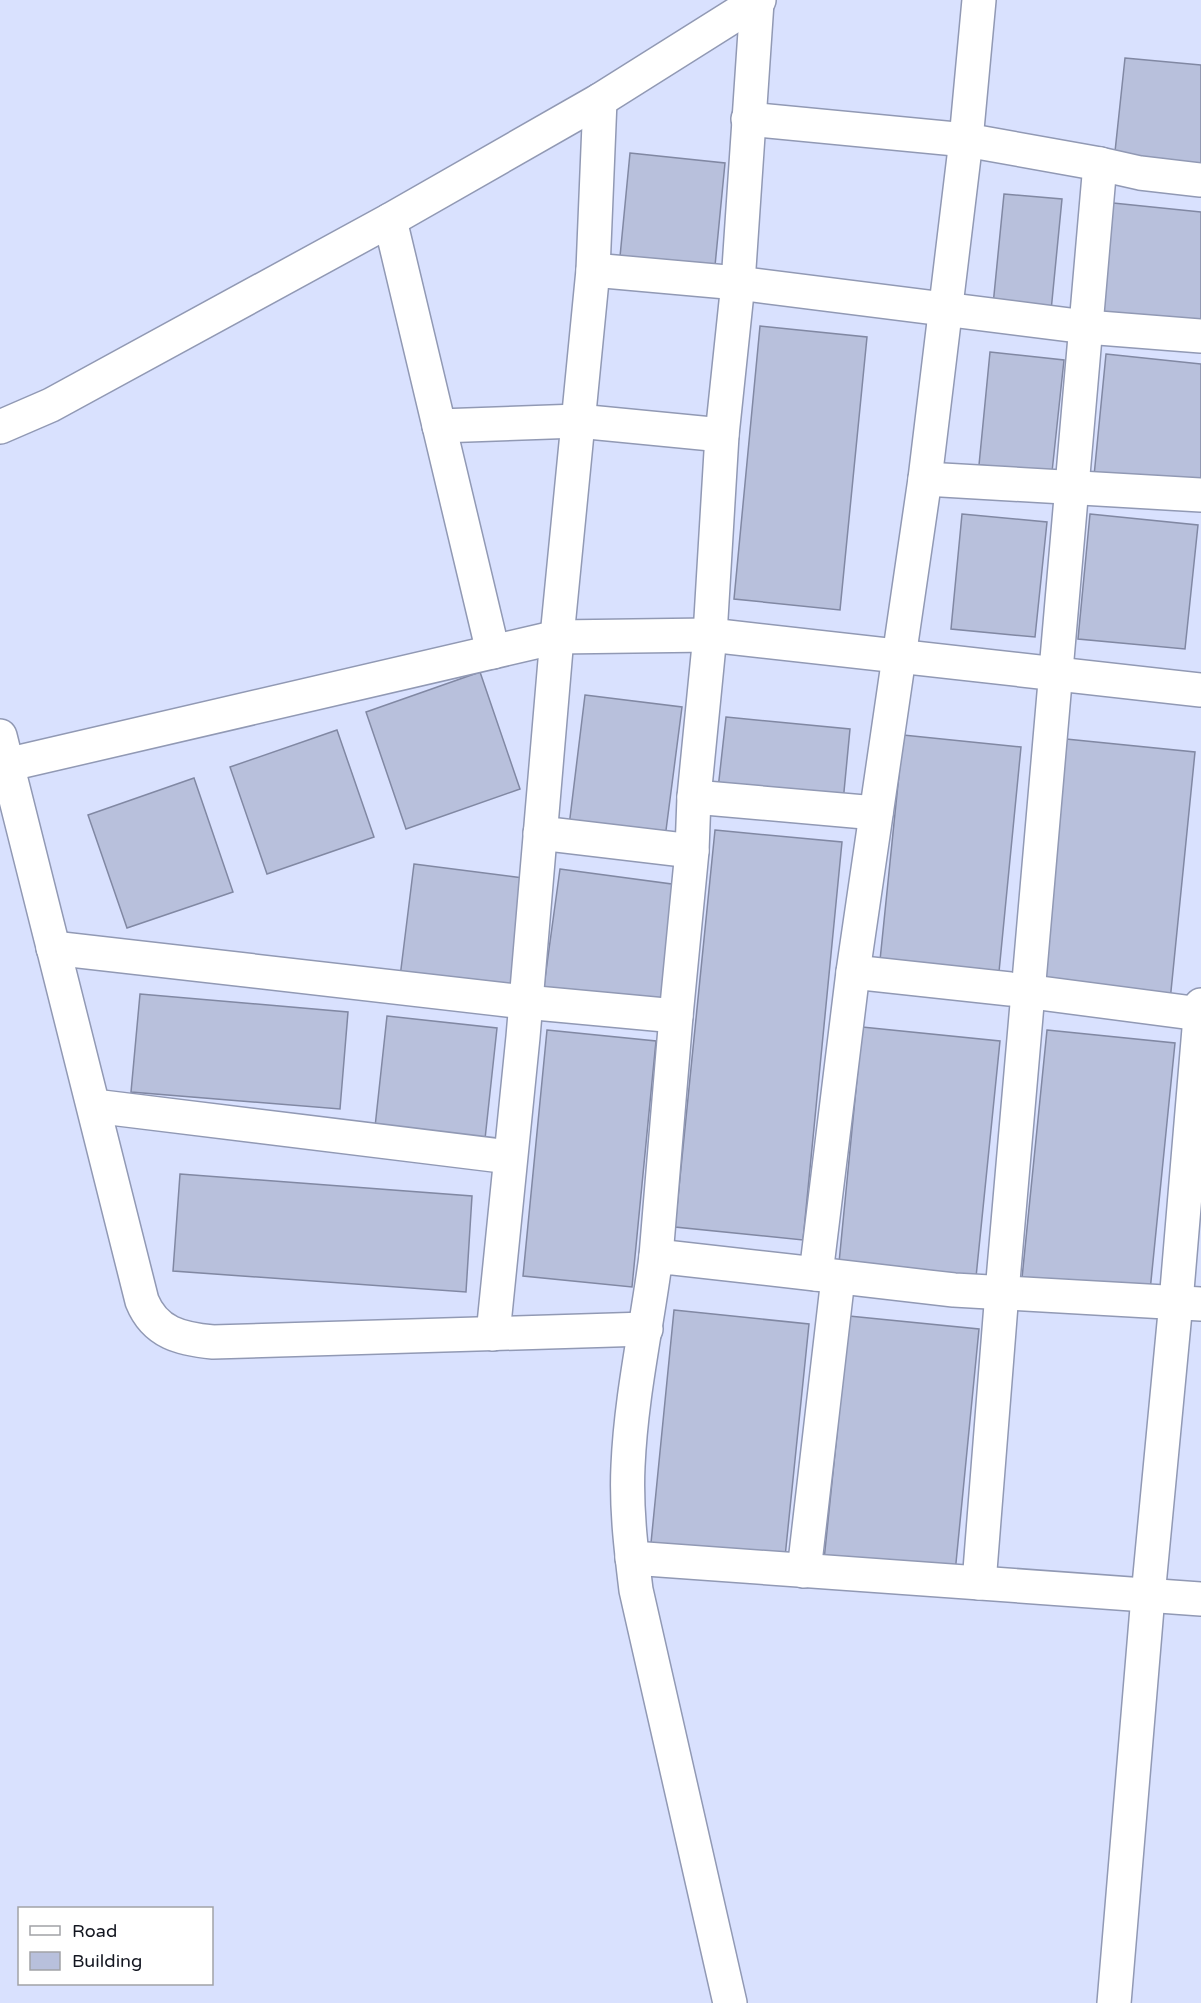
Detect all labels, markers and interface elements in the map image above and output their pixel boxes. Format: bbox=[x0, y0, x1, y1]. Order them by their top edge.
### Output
legend bbox=[18, 1907, 213, 1985]
text: Road bbox=[72, 1920, 117, 1942]
text: Building bbox=[72, 1950, 142, 1972]

